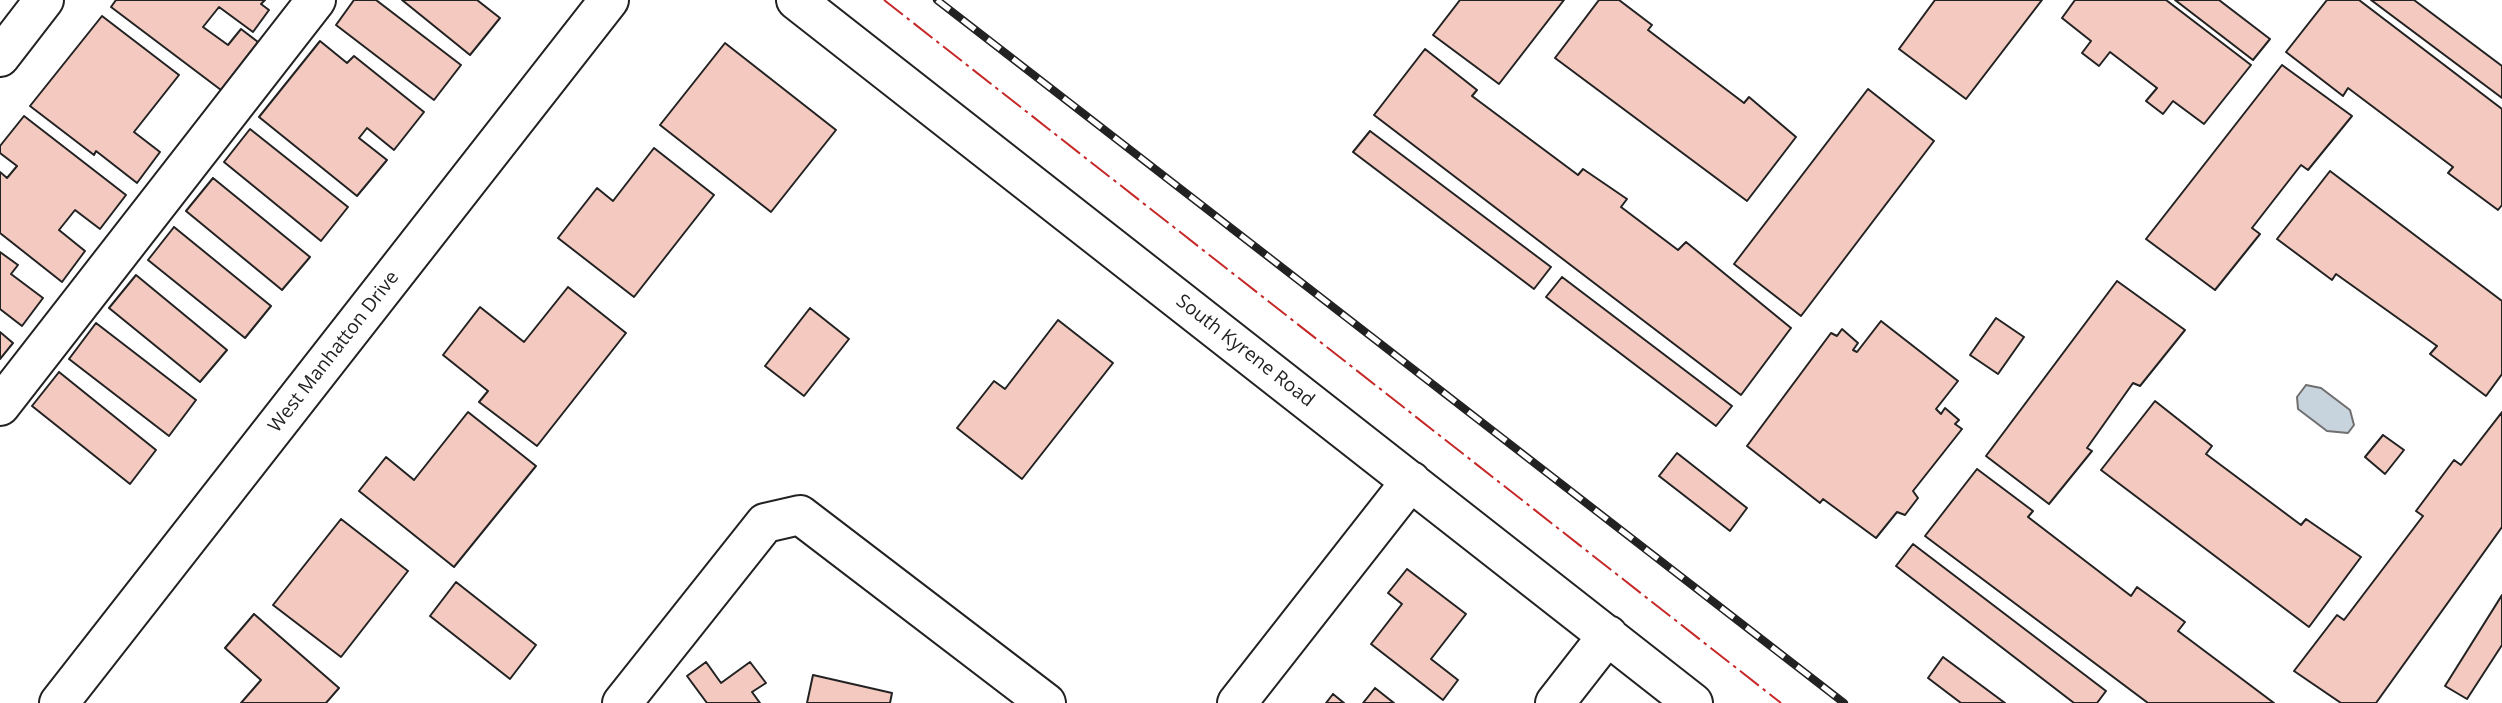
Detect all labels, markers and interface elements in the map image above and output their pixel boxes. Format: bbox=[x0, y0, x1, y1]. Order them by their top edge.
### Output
street label: West Manhatton Drive bbox=[264, 267, 404, 437]
street label: South Kyrene Road bbox=[1171, 290, 1319, 412]

